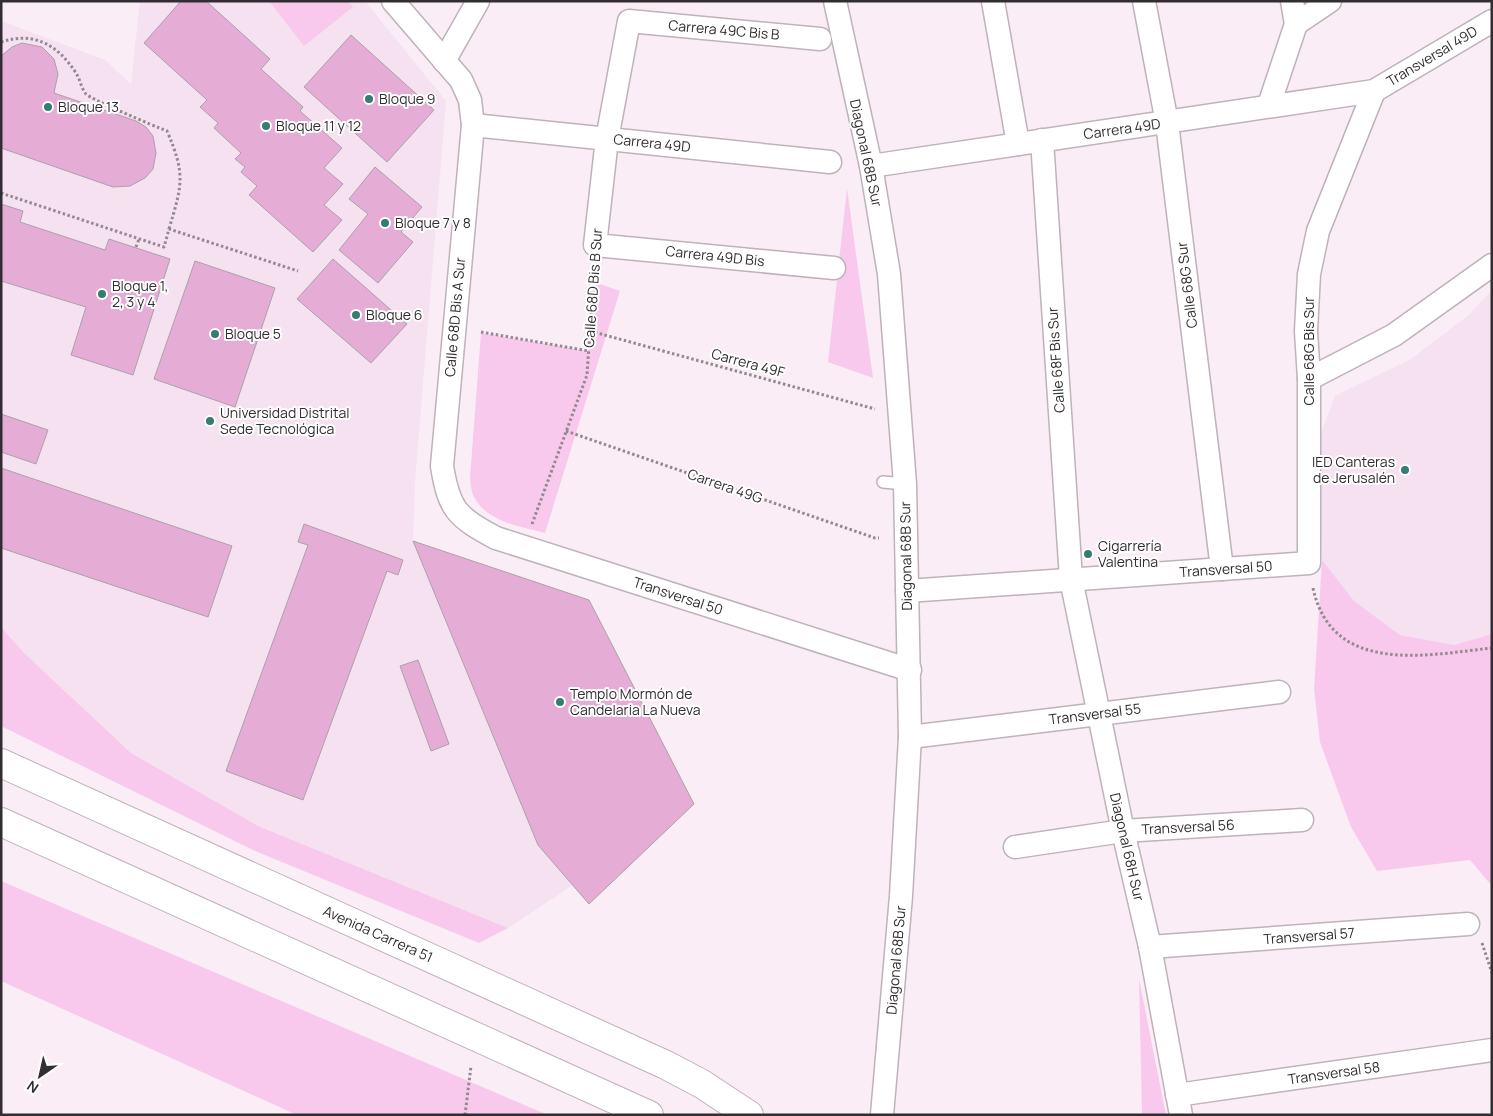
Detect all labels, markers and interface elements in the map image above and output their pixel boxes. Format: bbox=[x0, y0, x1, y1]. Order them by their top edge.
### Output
street label: Carrera 49C Bis B bbox=[668, 15, 781, 44]
street label: Transversal 49D bbox=[1383, 21, 1481, 90]
place label: Bloque 9 bbox=[379, 89, 435, 108]
marker: Bloque 9 bbox=[363, 93, 375, 105]
place label: Bloque 13 bbox=[58, 97, 119, 116]
street label: Diagonal 68B Sur bbox=[846, 97, 887, 208]
marker: Bloque 13 bbox=[42, 101, 54, 113]
street label: Carrera 49D bbox=[1082, 114, 1162, 143]
place label: Bloque 11 y 12 bbox=[276, 116, 361, 135]
marker: Bloque 11 y 12 bbox=[260, 120, 272, 132]
street label: Carrera 49D bbox=[613, 129, 692, 156]
place label: Bloque 7 y 8 bbox=[395, 213, 471, 232]
marker: Bloque 7 y 8 bbox=[379, 217, 391, 229]
street label: Calle 68D Bis B Sur bbox=[579, 228, 606, 348]
street label: Carrera 49D Bis bbox=[665, 241, 766, 270]
street label: Calle 68G Sur bbox=[1172, 241, 1201, 329]
street label: Calle 68D Bis A Sur bbox=[440, 256, 469, 378]
place label: Bloque 1, 2, 3 y 4 bbox=[112, 276, 168, 311]
marker: Bloque 1, 2, 3 y 4 bbox=[96, 288, 108, 300]
street label: Calle 68G Bis Sur bbox=[1299, 297, 1318, 405]
place label: Bloque 6 bbox=[366, 305, 422, 324]
street label: Calle 68F Bis Sur bbox=[1042, 307, 1069, 414]
marker: Bloque 6 bbox=[350, 309, 362, 321]
place label: Bloque 5 bbox=[225, 324, 281, 343]
marker: Bloque 5 bbox=[209, 328, 221, 340]
street label: Carrera 49F bbox=[709, 344, 787, 381]
place label: Universidad Distrital Sede Tecnológica bbox=[220, 403, 350, 438]
marker: Universidad Distrital Sede Tecnológica bbox=[204, 415, 216, 427]
place label: IED Canteras de Jerusalén bbox=[1312, 452, 1395, 487]
street label: Carrera 49G bbox=[685, 464, 765, 507]
marker: IED Canteras de Jerusalén bbox=[1399, 464, 1411, 476]
street label: Diagonal 68B Sur bbox=[895, 501, 916, 611]
place label: Cigarrería Valentina bbox=[1098, 536, 1162, 571]
marker: Cigarrería Valentina bbox=[1082, 548, 1094, 560]
street label: Transversal 50 bbox=[1179, 556, 1273, 581]
street label: Transversal 50 bbox=[631, 572, 725, 619]
place label: Templo Mormón de Candelaria La Nueva bbox=[570, 684, 700, 719]
marker: Templo Mormón de Candelaria La Nueva bbox=[554, 696, 566, 708]
street label: Transversal 55 bbox=[1048, 698, 1142, 729]
street label: Diagonal 68H Sur bbox=[1106, 791, 1149, 903]
street label: Transversal 56 bbox=[1141, 815, 1235, 838]
street label: Avenida Carrera 51 bbox=[320, 901, 436, 966]
street label: Diagonal 68B Sur bbox=[881, 905, 910, 1015]
street label: Transversal 57 bbox=[1263, 923, 1355, 948]
north arrow bbox=[15, 1051, 65, 1101]
street label: Transversal 58 bbox=[1287, 1057, 1381, 1088]
text: N bbox=[23, 1077, 42, 1098]

